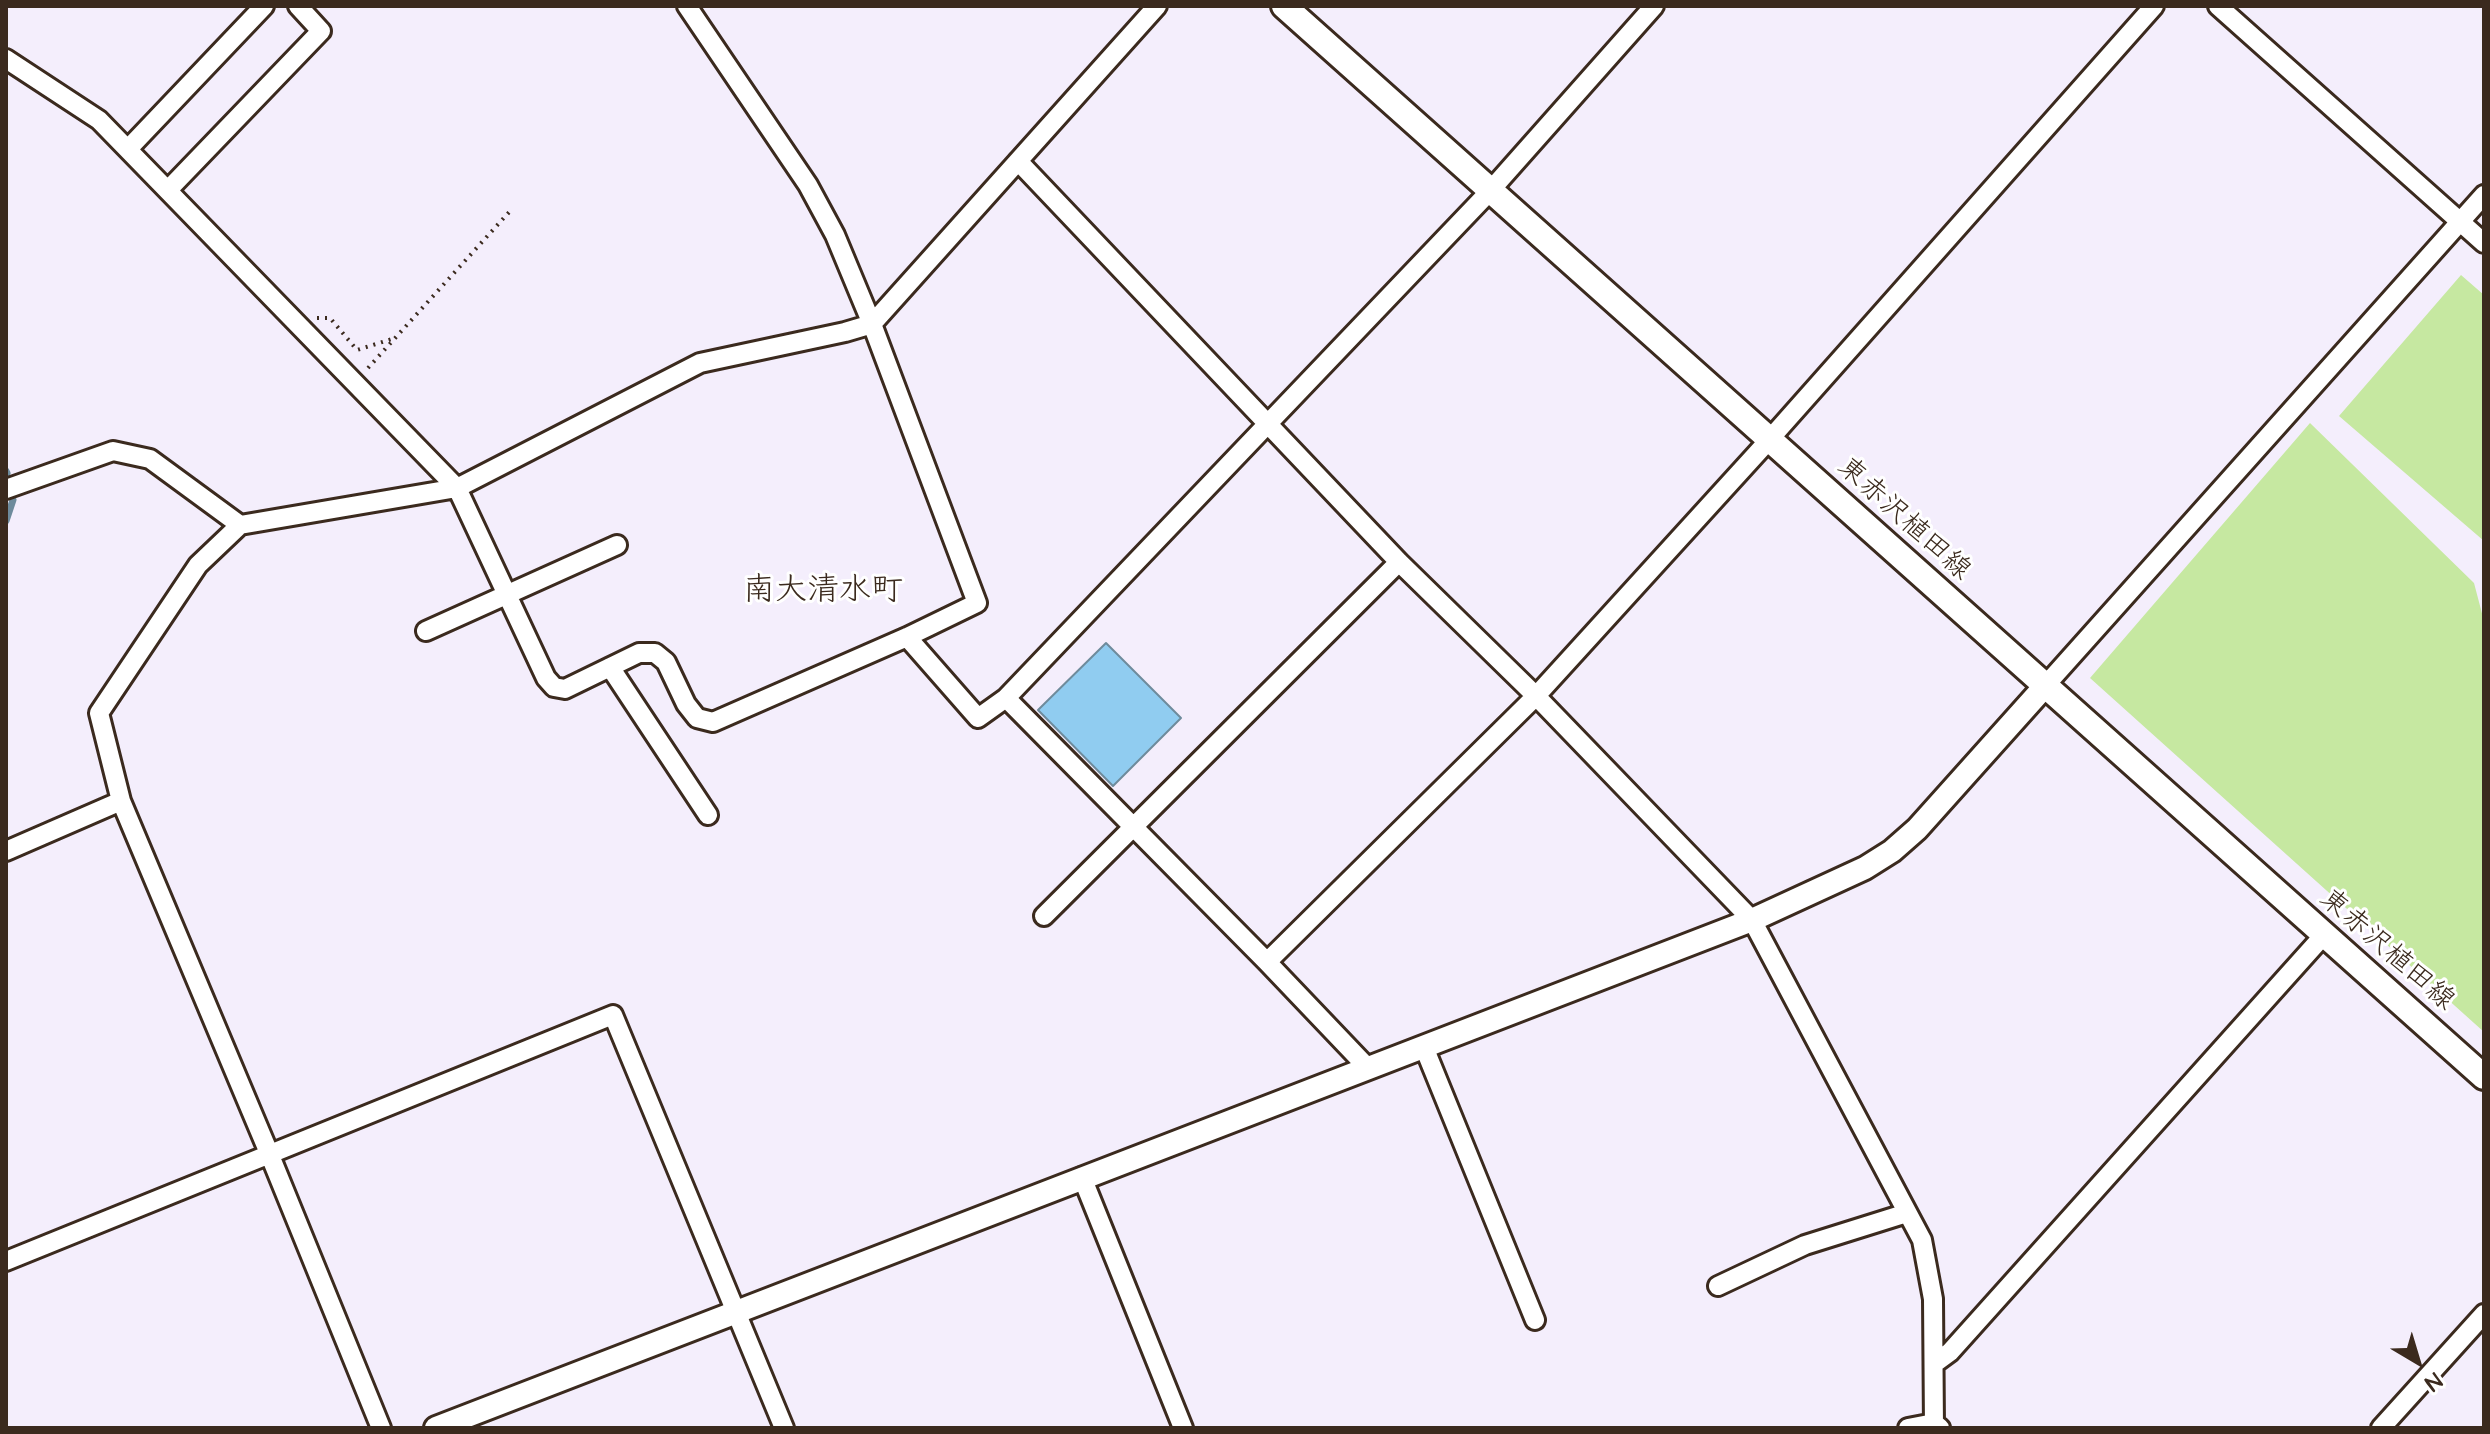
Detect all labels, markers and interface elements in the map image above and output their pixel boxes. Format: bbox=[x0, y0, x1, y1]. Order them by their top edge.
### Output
street label: 東赤沢植田線 bbox=[1829, 451, 1977, 589]
district label: 南大清水町 bbox=[743, 573, 903, 611]
street label: 東赤沢植田線 bbox=[2312, 883, 2460, 1019]
north arrow bbox=[2378, 1322, 2458, 1402]
text: N bbox=[2418, 1365, 2448, 1398]

